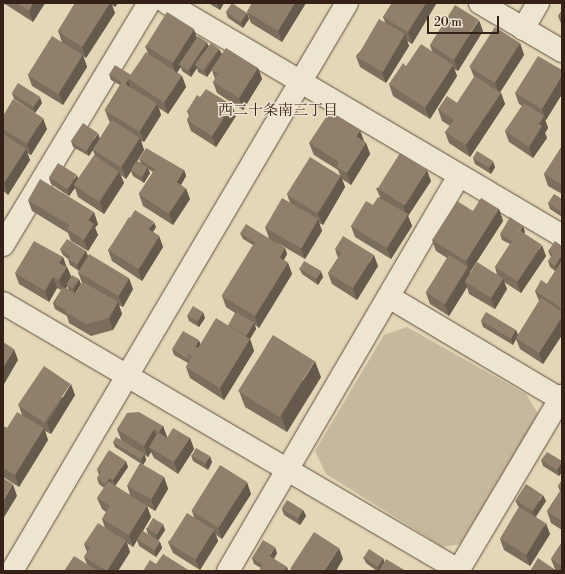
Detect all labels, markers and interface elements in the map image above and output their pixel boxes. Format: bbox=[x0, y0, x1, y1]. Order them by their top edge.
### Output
scale bar bbox=[429, 8, 501, 34]
text: 20 m bbox=[434, 15, 462, 30]
district label: 西二十条南三丁目 bbox=[218, 102, 338, 120]

